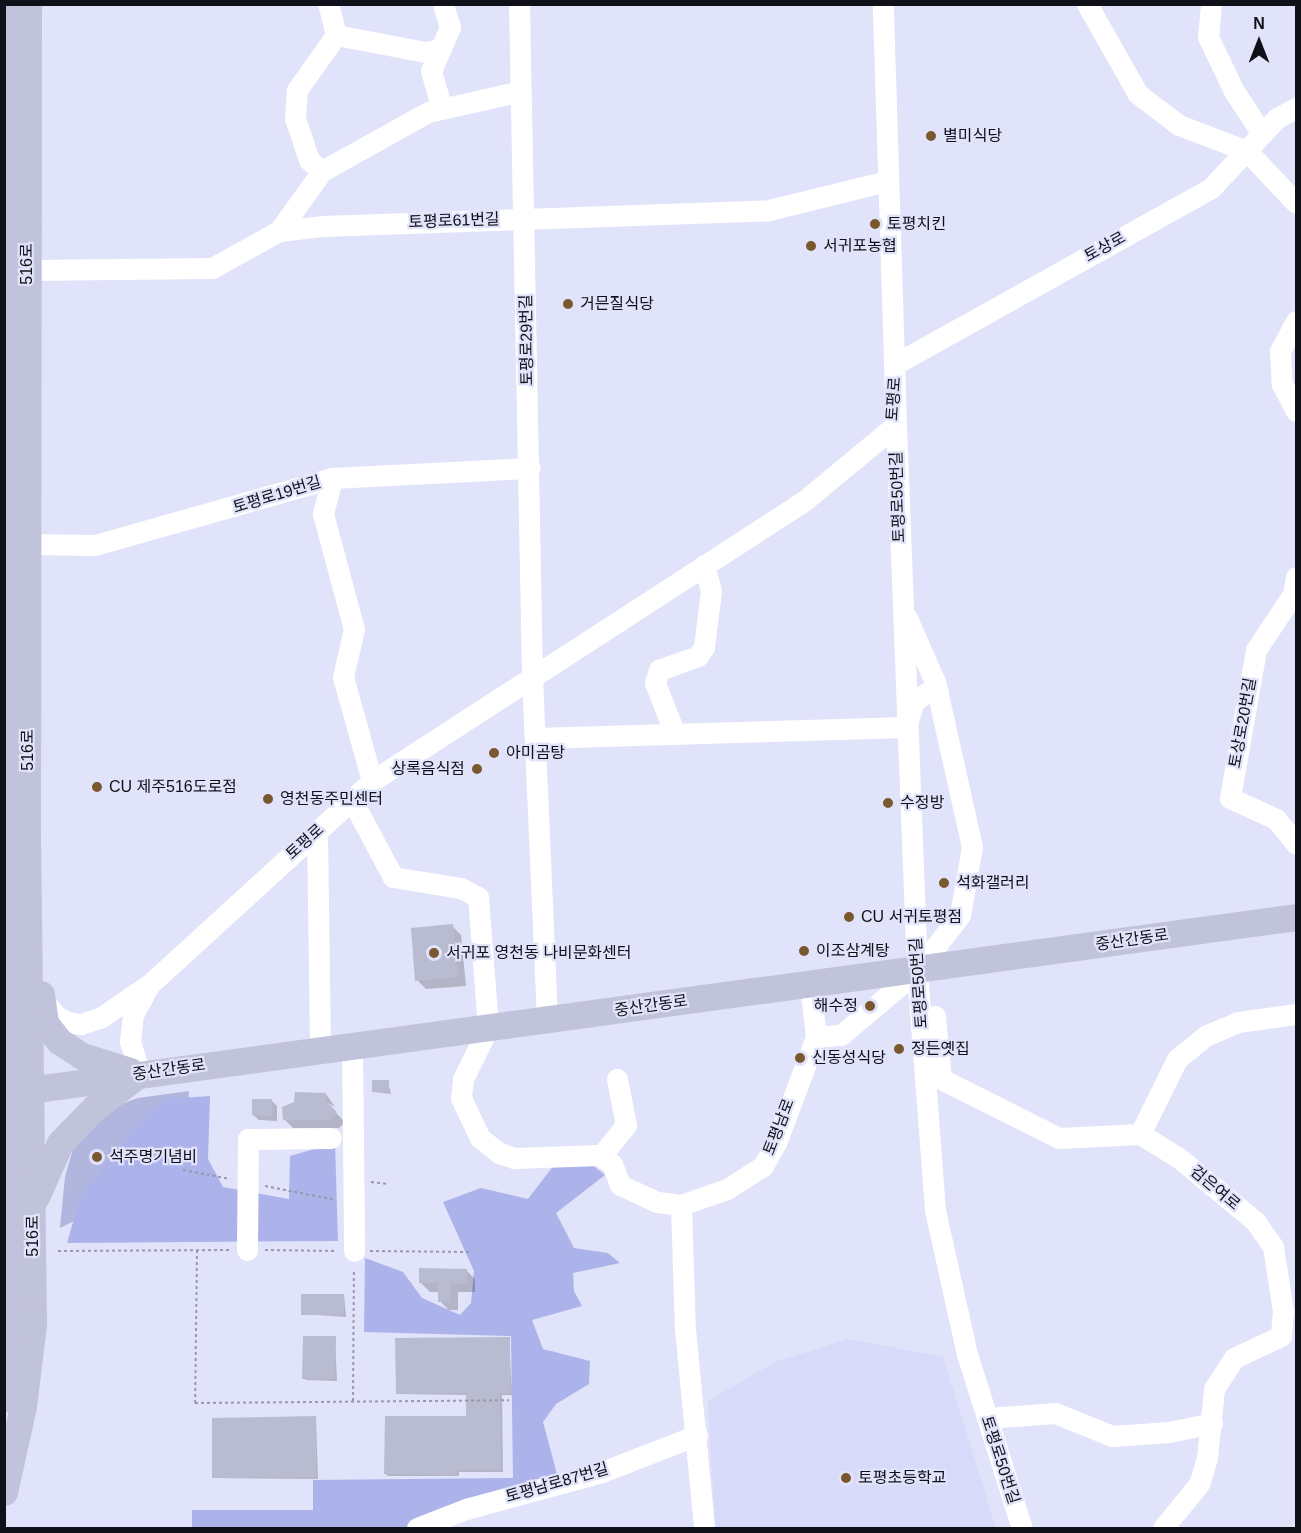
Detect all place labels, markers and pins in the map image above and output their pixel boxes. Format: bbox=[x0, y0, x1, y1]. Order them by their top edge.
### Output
place label: 별미식당 bbox=[943, 126, 1002, 146]
marker: 별미식당 bbox=[924, 129, 938, 143]
place label: 토평치킨 bbox=[887, 214, 946, 234]
marker: 토평치킨 bbox=[868, 217, 882, 231]
place label: 서귀포농협 bbox=[823, 236, 897, 256]
marker: 서귀포농협 bbox=[804, 239, 818, 253]
place label: 거믄질식당 bbox=[580, 294, 654, 314]
marker: 거믄질식당 bbox=[561, 297, 575, 311]
place label: 아미곰탕 bbox=[506, 743, 565, 763]
marker: 아미곰탕 bbox=[487, 746, 501, 760]
place label: 상록음식점 bbox=[391, 759, 465, 779]
marker: 상록음식점 bbox=[470, 762, 484, 776]
place label: CU 제주516도로점 bbox=[109, 777, 237, 797]
marker: CU 제주516도로점 bbox=[90, 780, 104, 794]
place label: 영천동주민센터 bbox=[280, 789, 383, 809]
marker: 영천동주민센터 bbox=[261, 792, 275, 806]
place label: 수정방 bbox=[900, 793, 944, 813]
marker: 수정방 bbox=[881, 796, 895, 810]
place label: 석화갤러리 bbox=[956, 873, 1030, 893]
marker: 석화갤러리 bbox=[937, 876, 951, 890]
place label: CU 서귀토평점 bbox=[861, 907, 962, 927]
marker: CU 서귀토평점 bbox=[842, 910, 856, 924]
place label: 이조삼계탕 bbox=[816, 941, 890, 961]
place label: 서귀포 영천동 나비문화센터 bbox=[446, 943, 632, 963]
marker: 이조삼계탕 bbox=[797, 944, 811, 958]
marker: 서귀포 영천동 나비문화센터 bbox=[427, 946, 441, 960]
place label: 해수정 bbox=[814, 996, 858, 1016]
marker: 해수정 bbox=[863, 999, 877, 1013]
place label: 정든옛집 bbox=[911, 1039, 970, 1059]
marker: 정든옛집 bbox=[892, 1042, 906, 1056]
place label: 신동성식당 bbox=[812, 1048, 886, 1068]
marker: 신동성식당 bbox=[793, 1051, 807, 1065]
place label: 석주명기념비 bbox=[109, 1147, 197, 1167]
marker: 석주명기념비 bbox=[90, 1150, 104, 1164]
place label: 토평초등학교 bbox=[858, 1468, 946, 1488]
marker: 토평초등학교 bbox=[839, 1471, 853, 1485]

